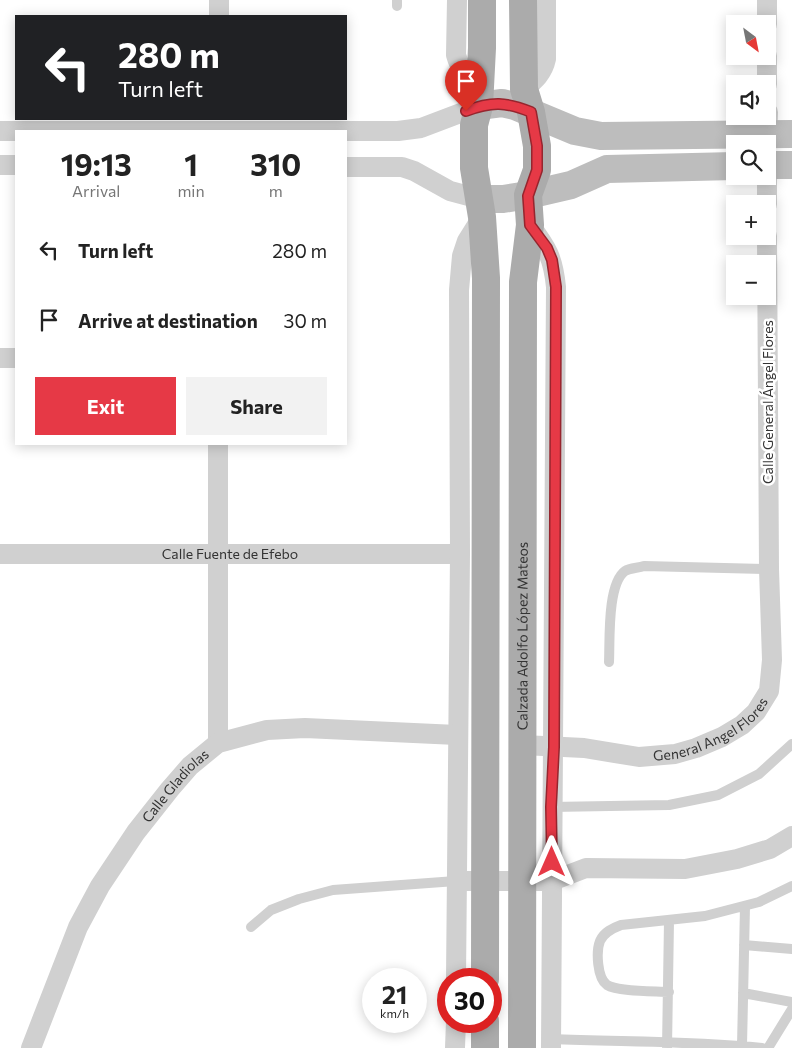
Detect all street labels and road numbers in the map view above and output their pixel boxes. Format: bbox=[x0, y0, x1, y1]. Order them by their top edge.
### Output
street label: Calle General Ángel Flores bbox=[759, 320, 776, 484]
street label: Calzada Adolfo López Mateos bbox=[513, 542, 531, 730]
street label: Calle Fuente de Efebo bbox=[162, 545, 298, 562]
street label: General Angel Flores bbox=[652, 694, 771, 764]
street label: Calle Gladiolas bbox=[138, 745, 212, 826]

